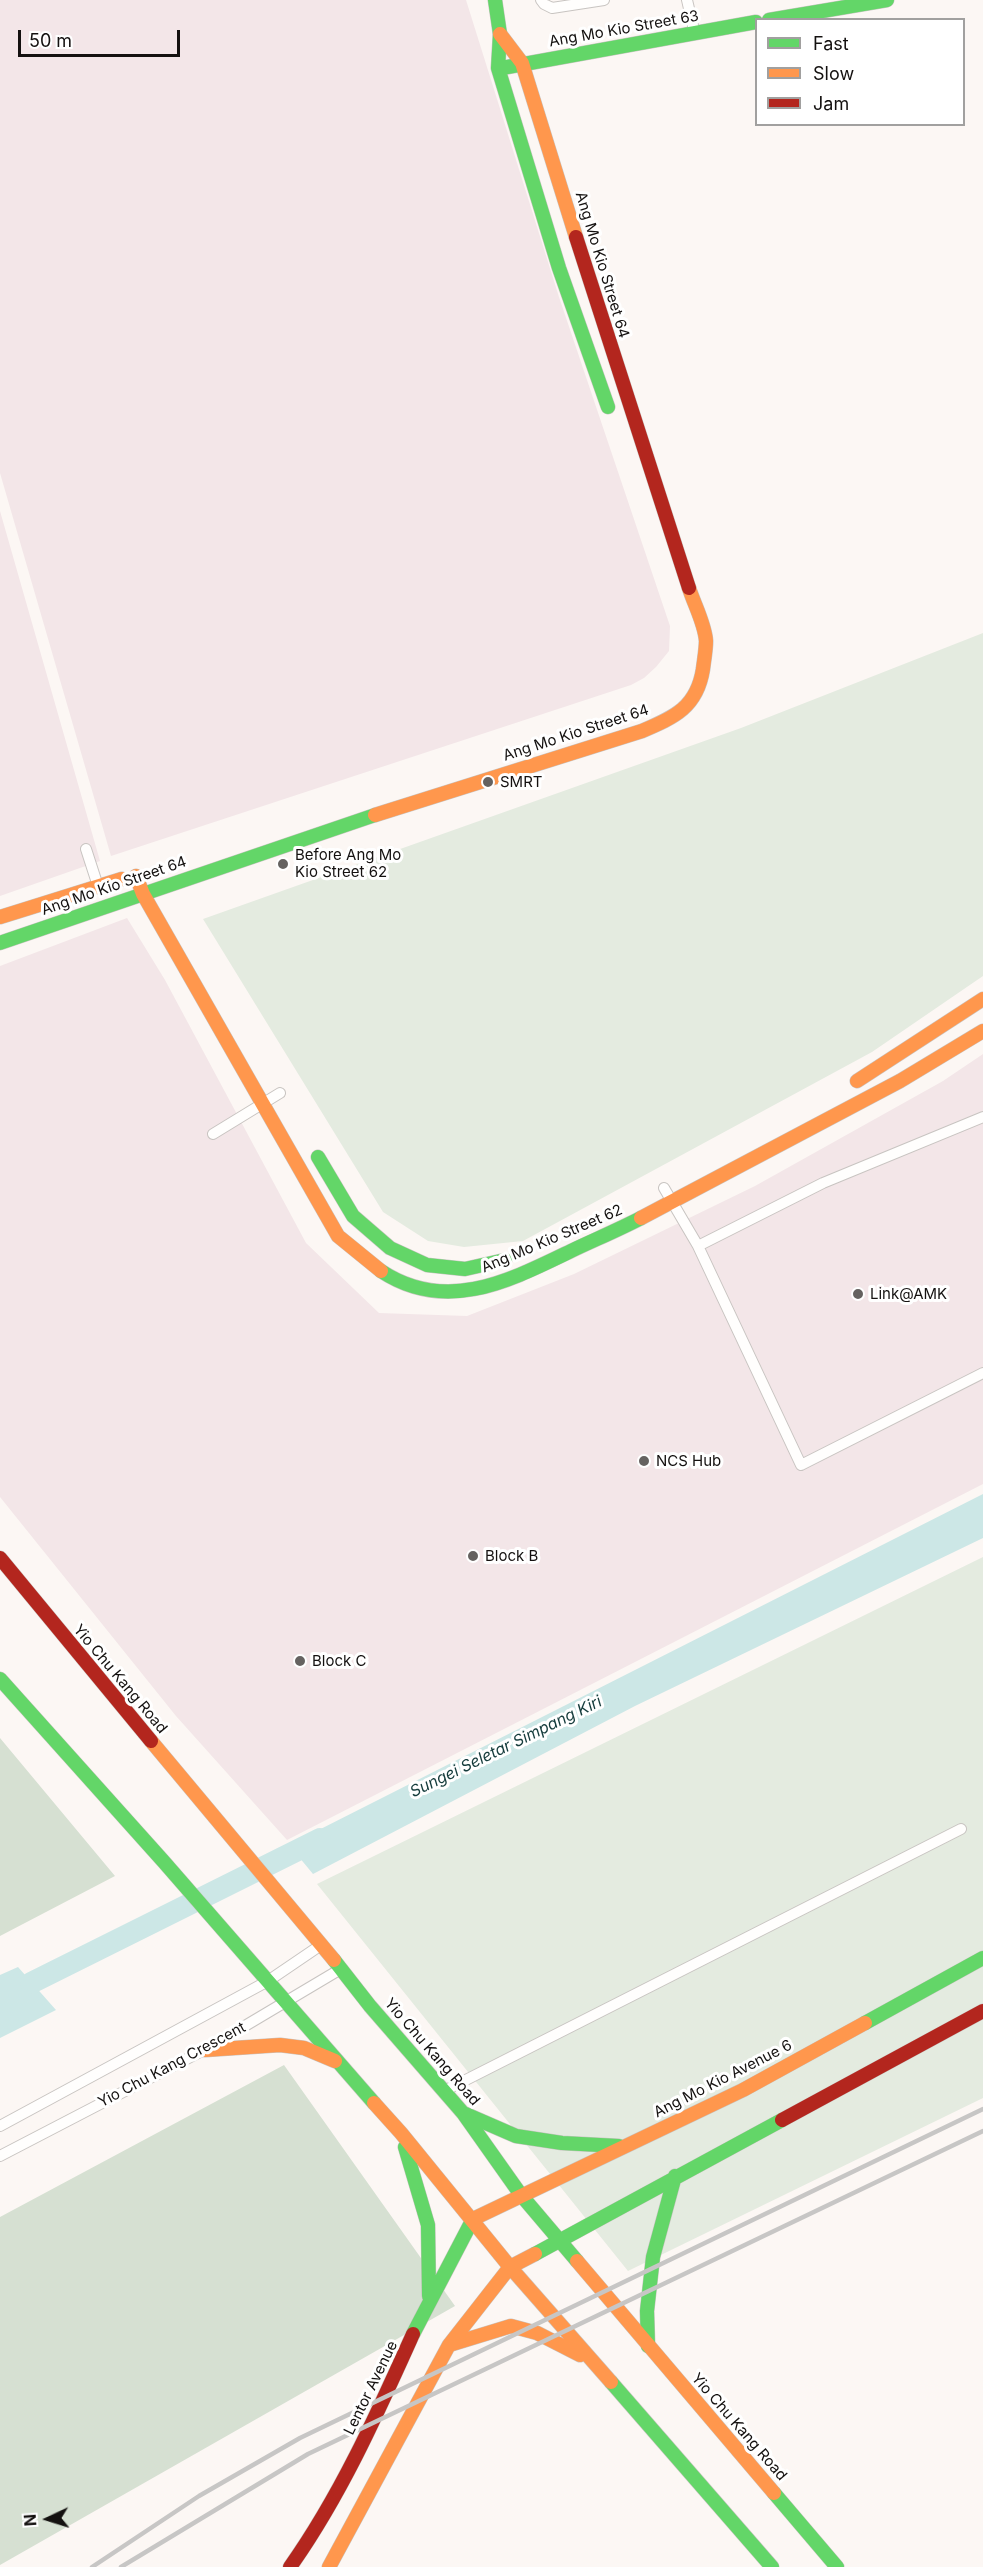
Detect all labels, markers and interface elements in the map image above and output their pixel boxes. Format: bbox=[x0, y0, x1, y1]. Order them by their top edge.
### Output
street label: Ang Mo Kio Street 63 bbox=[548, 7, 700, 51]
scale bar bbox=[21, 18, 183, 56]
legend bbox=[755, 18, 965, 126]
text: 50 m bbox=[29, 30, 72, 51]
text: Fast bbox=[813, 33, 849, 54]
text: Slow bbox=[813, 63, 854, 84]
text: Jam bbox=[813, 93, 849, 114]
street label: Ang Mo Kio Street 64 bbox=[571, 190, 633, 340]
street label: Ang Mo Kio Street 64 bbox=[501, 701, 651, 765]
place label: SMRT bbox=[500, 773, 543, 791]
marker: SMRT bbox=[481, 775, 495, 789]
place label: Before Ang Mo Kio Street 62 bbox=[295, 846, 401, 881]
street label: Ang Mo Kio Street 64 bbox=[39, 853, 189, 919]
marker: Before Ang Mo Kio Street 62 bbox=[276, 857, 290, 871]
street label: Ang Mo Kio Street 62 bbox=[479, 1201, 625, 1277]
place label: Link@AMK bbox=[870, 1285, 947, 1303]
marker: Link@AMK bbox=[851, 1287, 865, 1301]
place label: NCS Hub bbox=[656, 1452, 721, 1470]
marker: NCS Hub bbox=[637, 1454, 651, 1468]
place label: Block B bbox=[485, 1547, 538, 1565]
marker: Block B bbox=[466, 1549, 480, 1563]
street label: Yio Chu Kang Road bbox=[69, 1621, 171, 1737]
place label: Block C bbox=[312, 1652, 366, 1670]
marker: Block C bbox=[293, 1654, 307, 1668]
water label: Sungei Seletar Simpang Kiri bbox=[407, 1692, 605, 1802]
street label: Yio Chu Kang Road bbox=[380, 1995, 484, 2109]
street label: Yio Chu Kang Crescent bbox=[95, 2018, 249, 2112]
street label: Ang Mo Kio Avenue 6 bbox=[651, 2036, 795, 2122]
street label: Lentor Avenue bbox=[340, 2338, 402, 2438]
street label: Yio Chu Kang Road bbox=[687, 2370, 791, 2484]
north arrow bbox=[18, 2489, 78, 2549]
text: N bbox=[20, 2513, 40, 2527]

